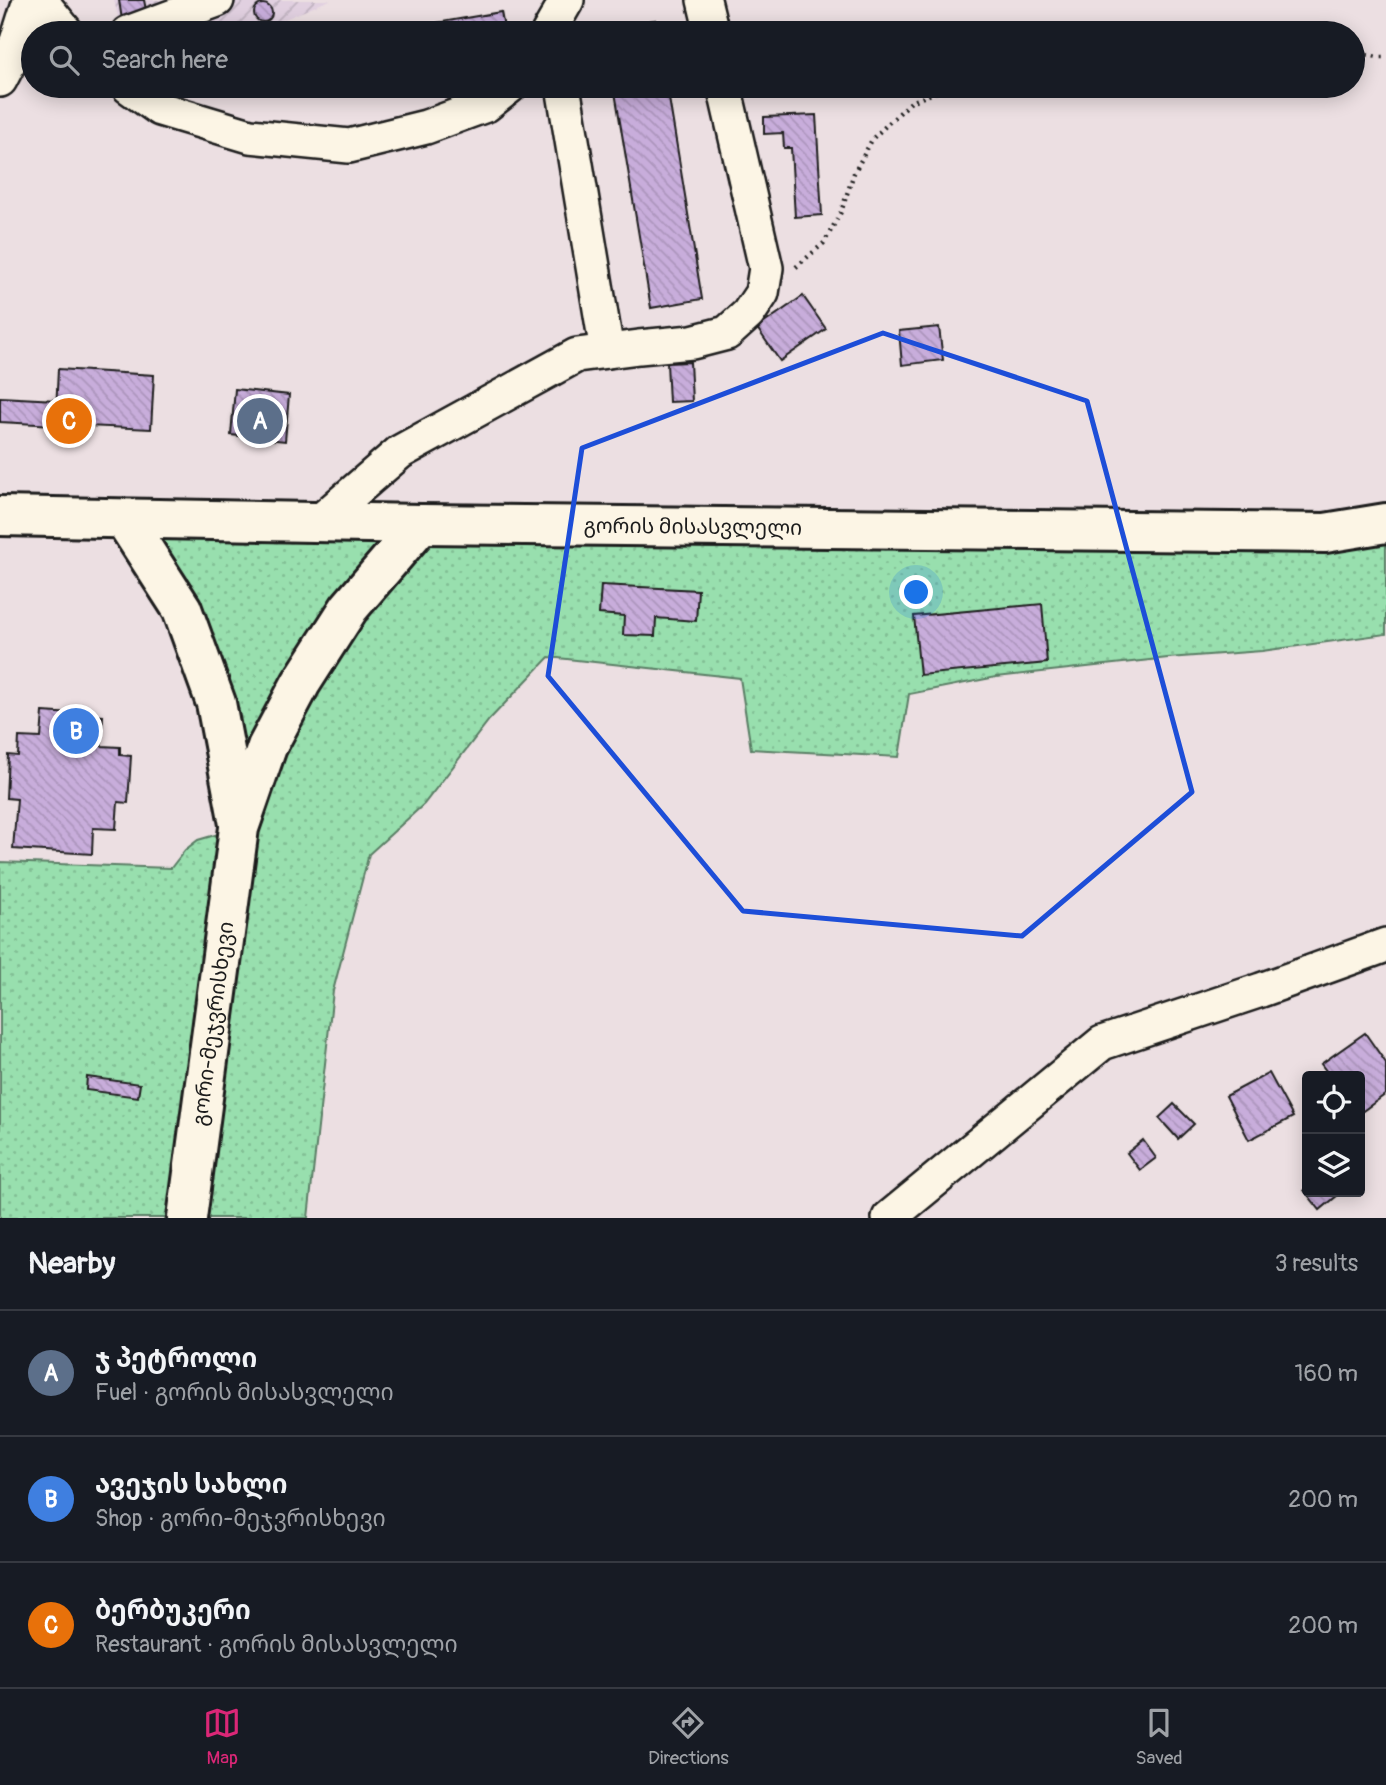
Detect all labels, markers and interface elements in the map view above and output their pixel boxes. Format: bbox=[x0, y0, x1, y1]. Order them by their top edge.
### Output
search box bbox=[21, 21, 1365, 98]
icon: search bbox=[45, 41, 83, 79]
text: Search here bbox=[101, 44, 228, 76]
pin: C bbox=[46, 395, 92, 447]
pin: A bbox=[237, 395, 283, 447]
street label: გორის მისასვლელი bbox=[584, 513, 802, 542]
your location bbox=[899, 575, 933, 609]
pin: B bbox=[53, 705, 99, 757]
street label: გორი-მეჯვრისხევი bbox=[186, 920, 240, 1128]
map controls bbox=[1302, 1071, 1365, 1197]
button: locate bbox=[1302, 1071, 1365, 1134]
button: layers bbox=[1302, 1134, 1365, 1197]
text: Nearby bbox=[28, 1245, 115, 1282]
text: 3 results bbox=[1275, 1249, 1358, 1278]
text: ჯ პეტროლი bbox=[95, 1343, 257, 1375]
text: A bbox=[44, 1359, 58, 1388]
text: 160 m bbox=[1294, 1359, 1358, 1388]
text: Fuel · გორის მისასვლელი bbox=[95, 1378, 394, 1407]
text: ავეჯის სახლი bbox=[95, 1469, 288, 1501]
text: B bbox=[44, 1485, 58, 1514]
text: 200 m bbox=[1288, 1485, 1358, 1514]
text: Shop · გორი-მეჯვრისხევი bbox=[95, 1504, 386, 1533]
text: ბერბუკერი bbox=[95, 1595, 251, 1627]
text: C bbox=[44, 1611, 58, 1640]
text: 200 m bbox=[1288, 1611, 1358, 1640]
text: Restaurant · გორის მისასვლელი bbox=[95, 1630, 458, 1659]
tab: Map bbox=[203, 1704, 241, 1770]
tab: Directions bbox=[648, 1704, 729, 1770]
tab: Saved bbox=[1135, 1704, 1183, 1770]

